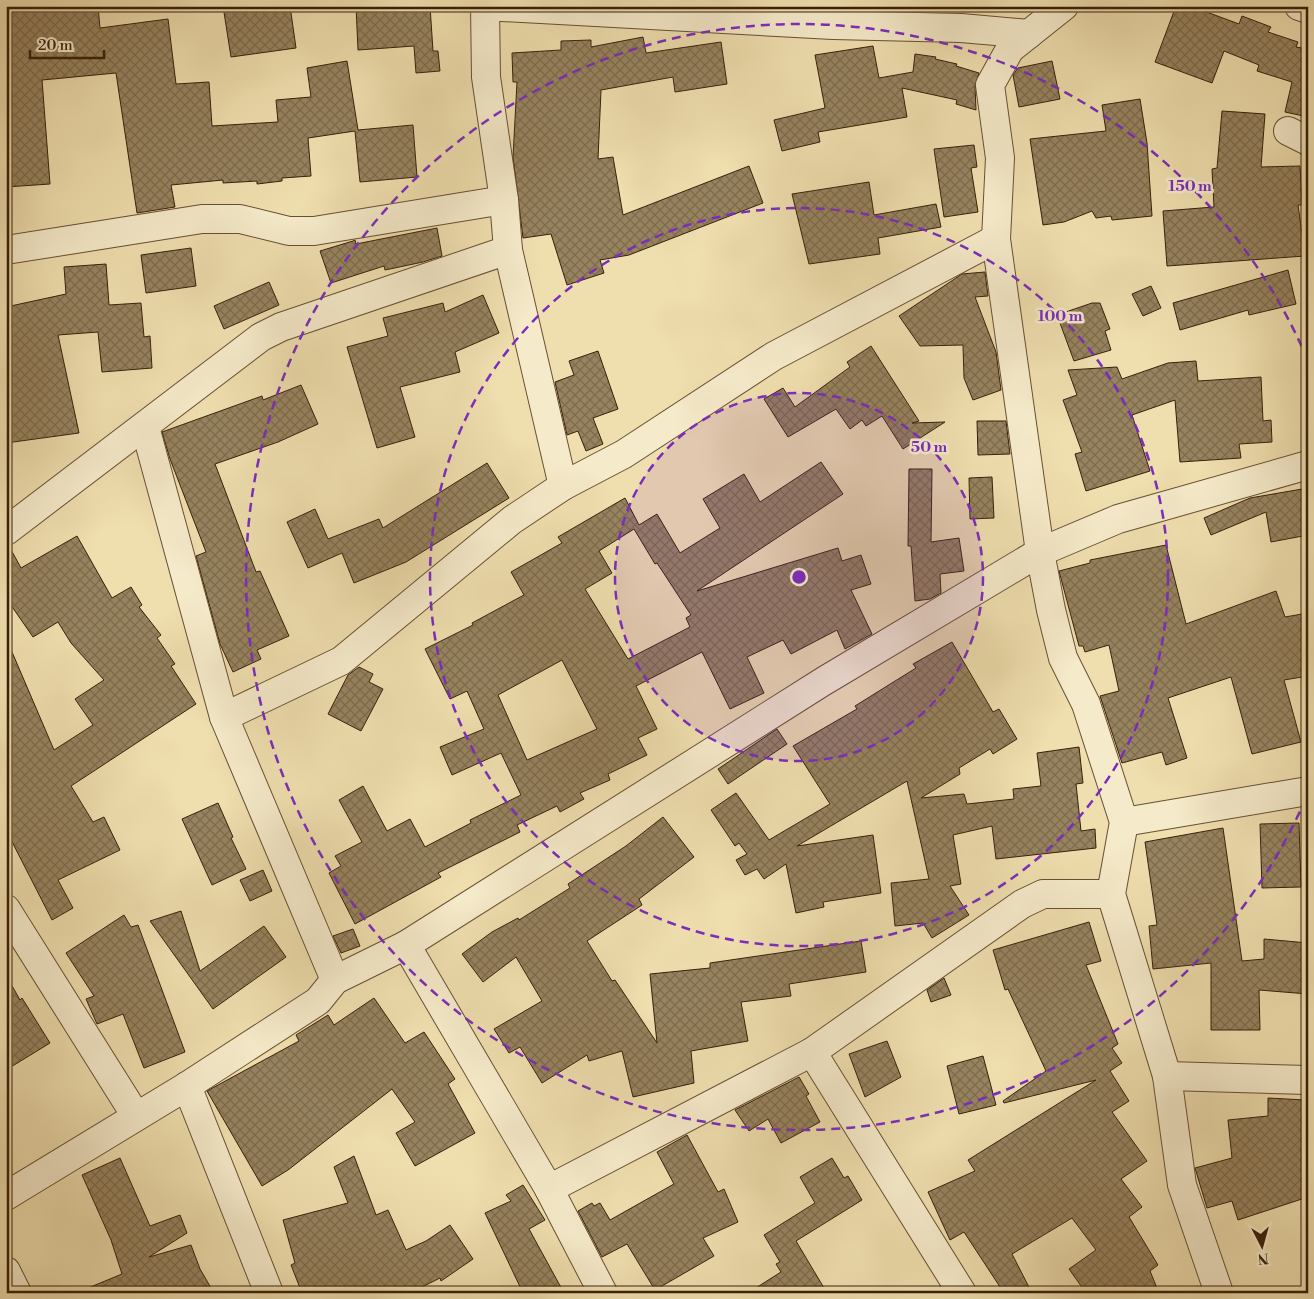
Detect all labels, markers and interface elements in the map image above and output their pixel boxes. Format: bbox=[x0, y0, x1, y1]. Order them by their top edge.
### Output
scale bar bbox=[30, 28, 104, 60]
text: 20 m bbox=[38, 36, 73, 55]
text: 150 m bbox=[1168, 177, 1212, 196]
text: 100 m bbox=[1038, 307, 1083, 326]
text: 50 m bbox=[911, 438, 947, 457]
centre of rings bbox=[790, 568, 808, 586]
north arrow bbox=[1236, 1222, 1286, 1272]
text: N bbox=[1257, 1248, 1270, 1267]

